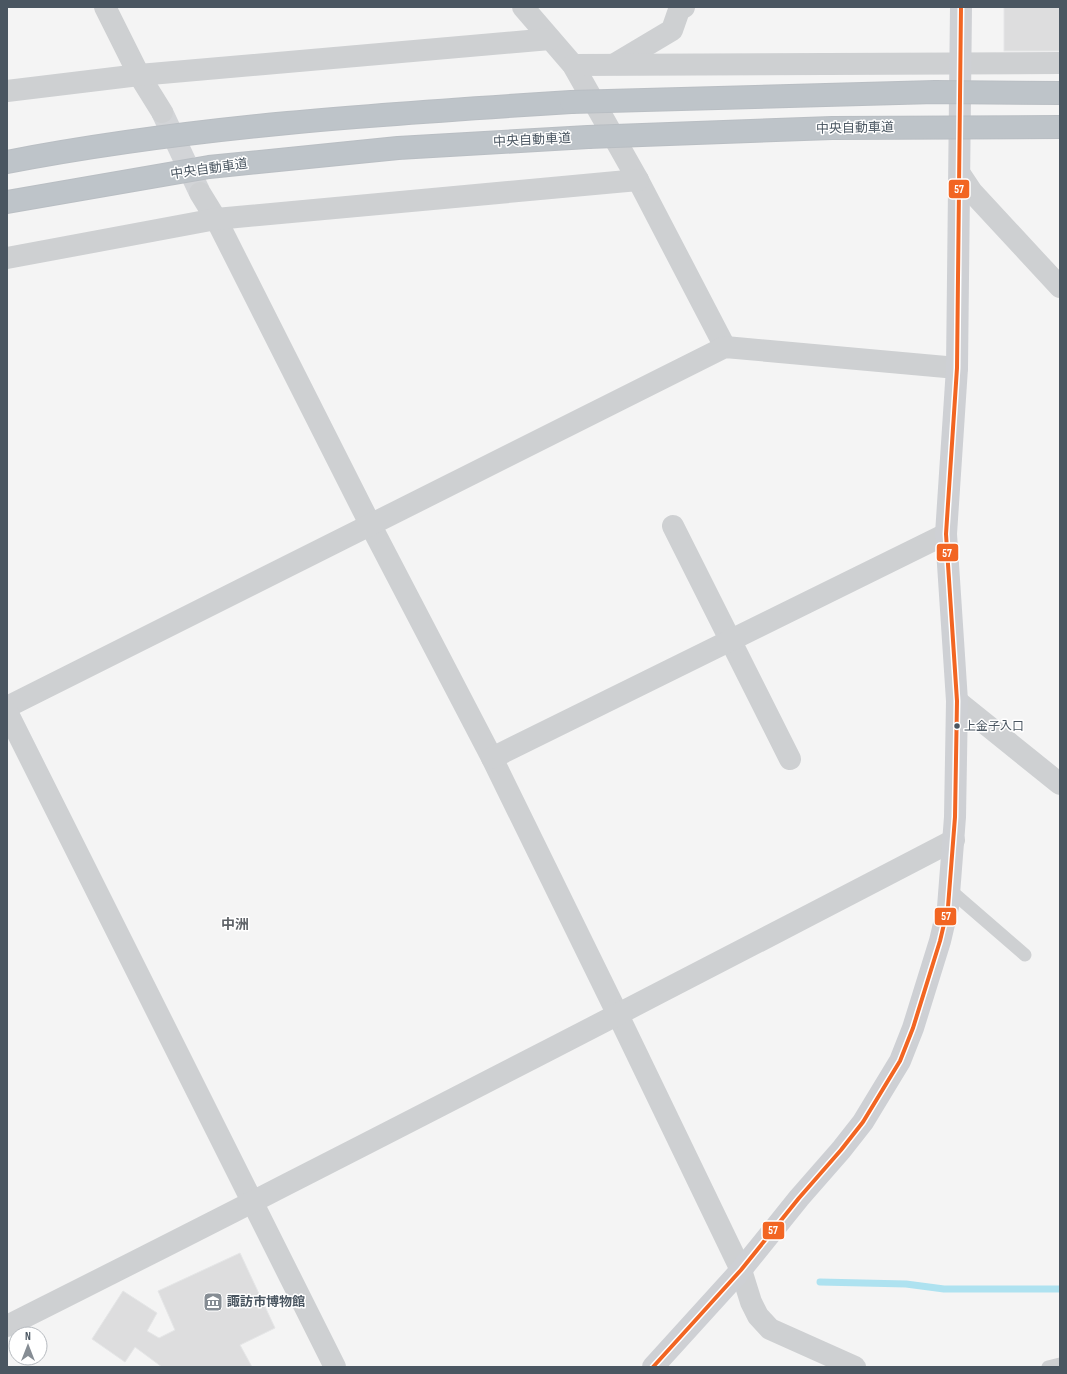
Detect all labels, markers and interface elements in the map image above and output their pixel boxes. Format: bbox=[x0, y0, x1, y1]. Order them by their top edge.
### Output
street label: 中央自動車道 bbox=[816, 119, 894, 137]
street label: 中央自動車道 bbox=[493, 130, 571, 150]
street label: 中央自動車道 bbox=[169, 156, 249, 182]
line badge: 57 bbox=[948, 179, 970, 199]
text: 57 bbox=[954, 183, 964, 196]
line badge: 57 bbox=[936, 543, 959, 562]
text: 57 bbox=[942, 547, 952, 560]
place label: 上金子入口 bbox=[964, 719, 1024, 734]
marker: 上金子入口 bbox=[952, 721, 962, 731]
line badge: 57 bbox=[934, 907, 957, 926]
text: 57 bbox=[941, 910, 951, 923]
district label: 中洲 bbox=[221, 916, 249, 933]
line badge: 57 bbox=[762, 1221, 785, 1240]
text: 57 bbox=[768, 1224, 778, 1237]
museum icon: 諏訪市博物館 bbox=[202, 1291, 224, 1313]
place label: 諏訪市博物館 bbox=[227, 1294, 305, 1310]
north arrow bbox=[8, 1326, 48, 1366]
text: N bbox=[25, 1330, 31, 1343]

